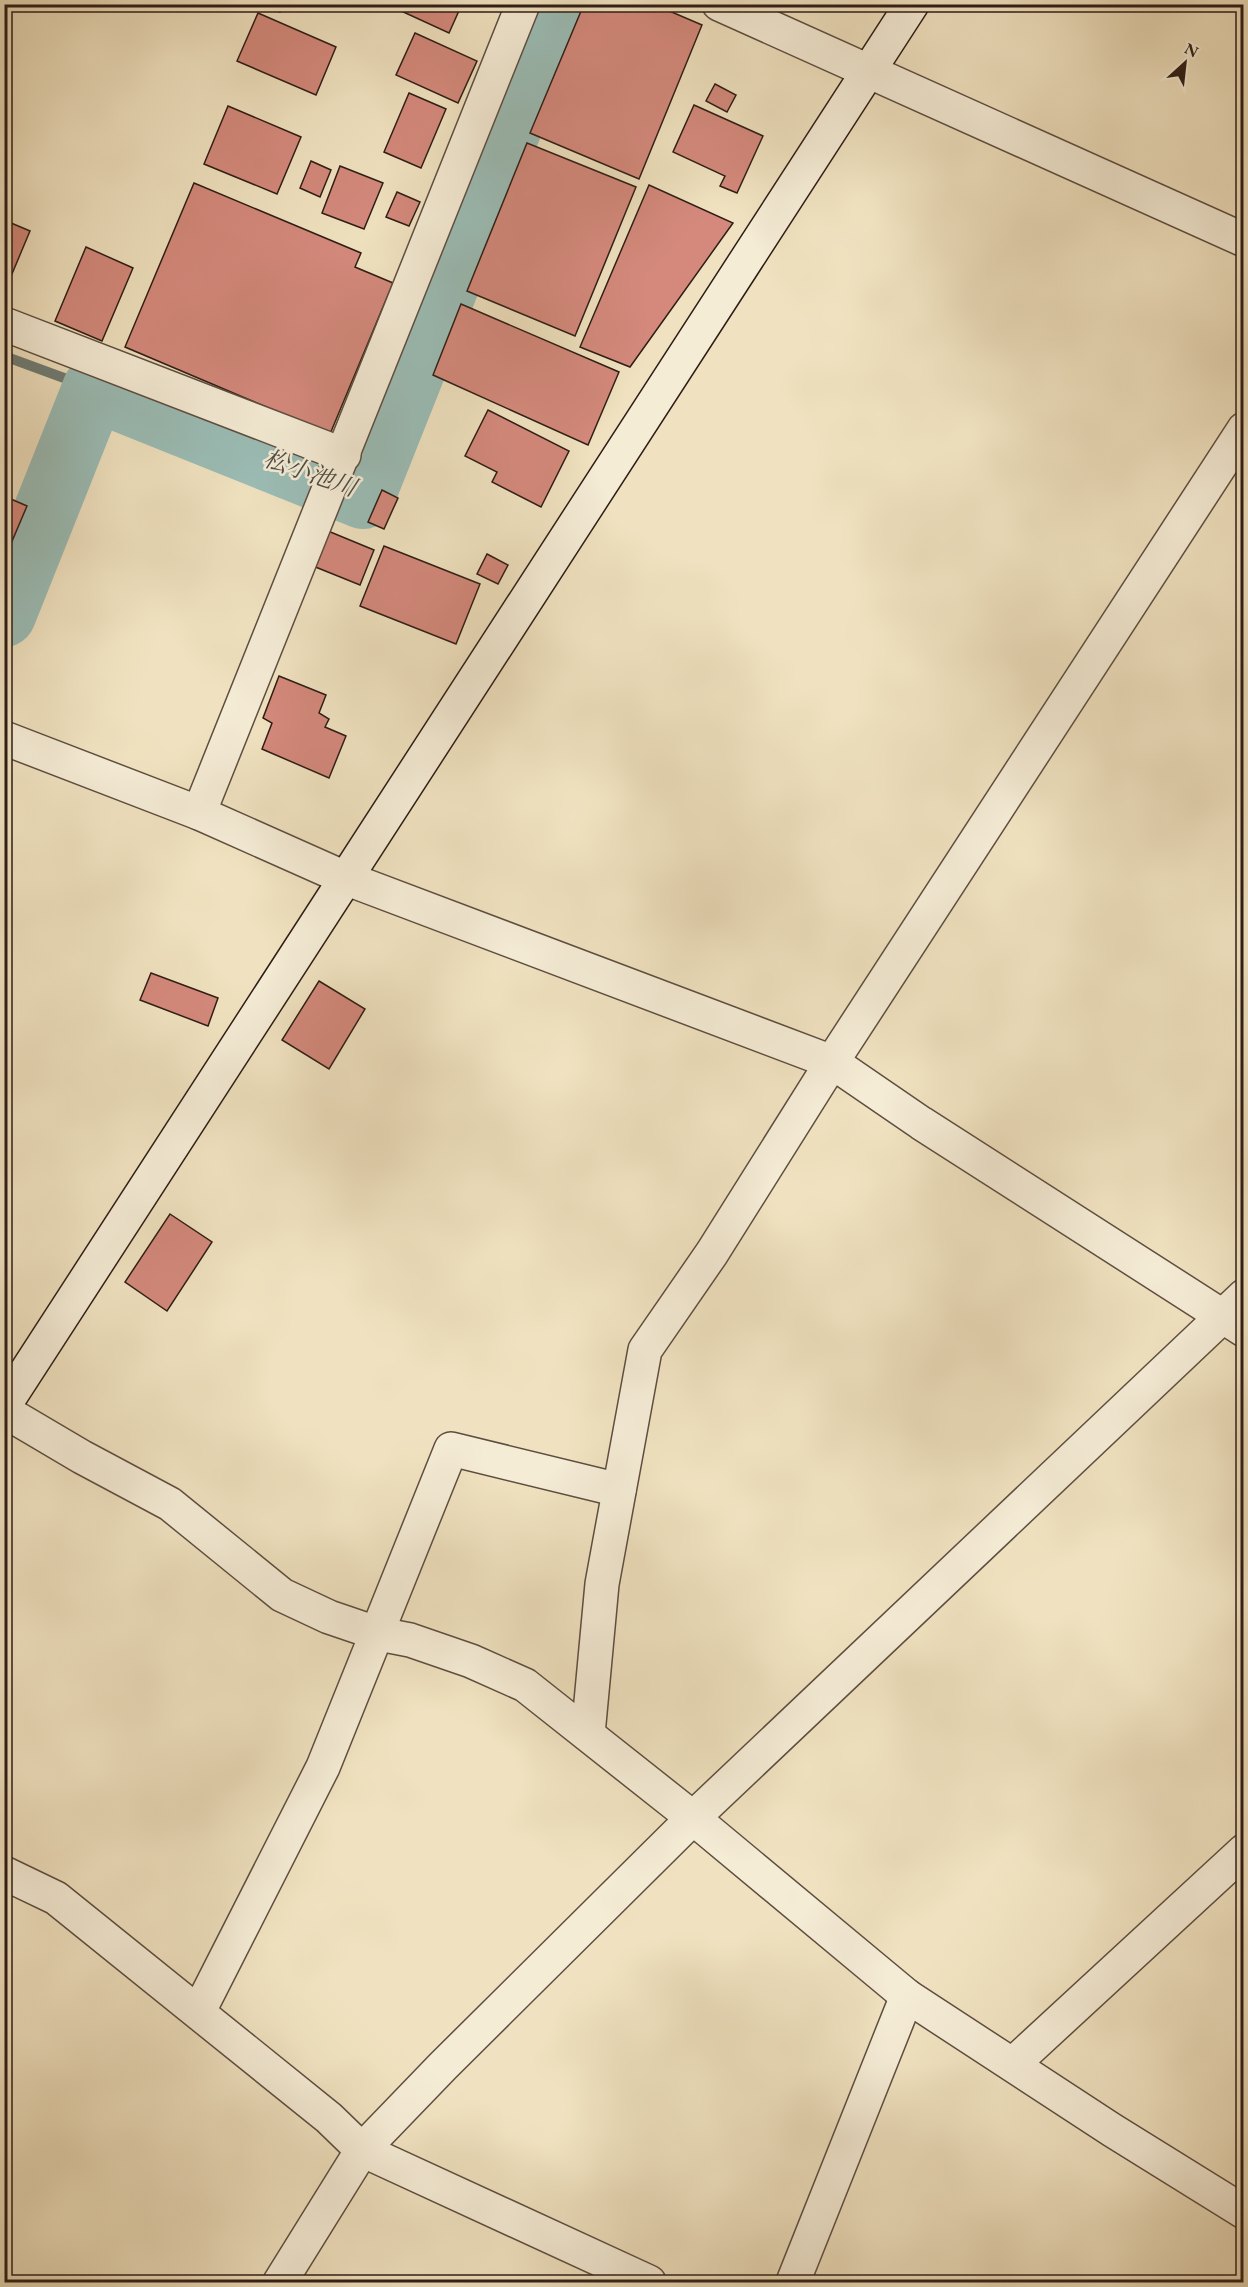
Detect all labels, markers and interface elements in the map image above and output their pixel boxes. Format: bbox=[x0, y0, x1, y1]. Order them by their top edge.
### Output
north arrow bbox=[1155, 33, 1215, 93]
text: N bbox=[1181, 38, 1202, 62]
water label: 松小池川 bbox=[260, 442, 363, 504]

